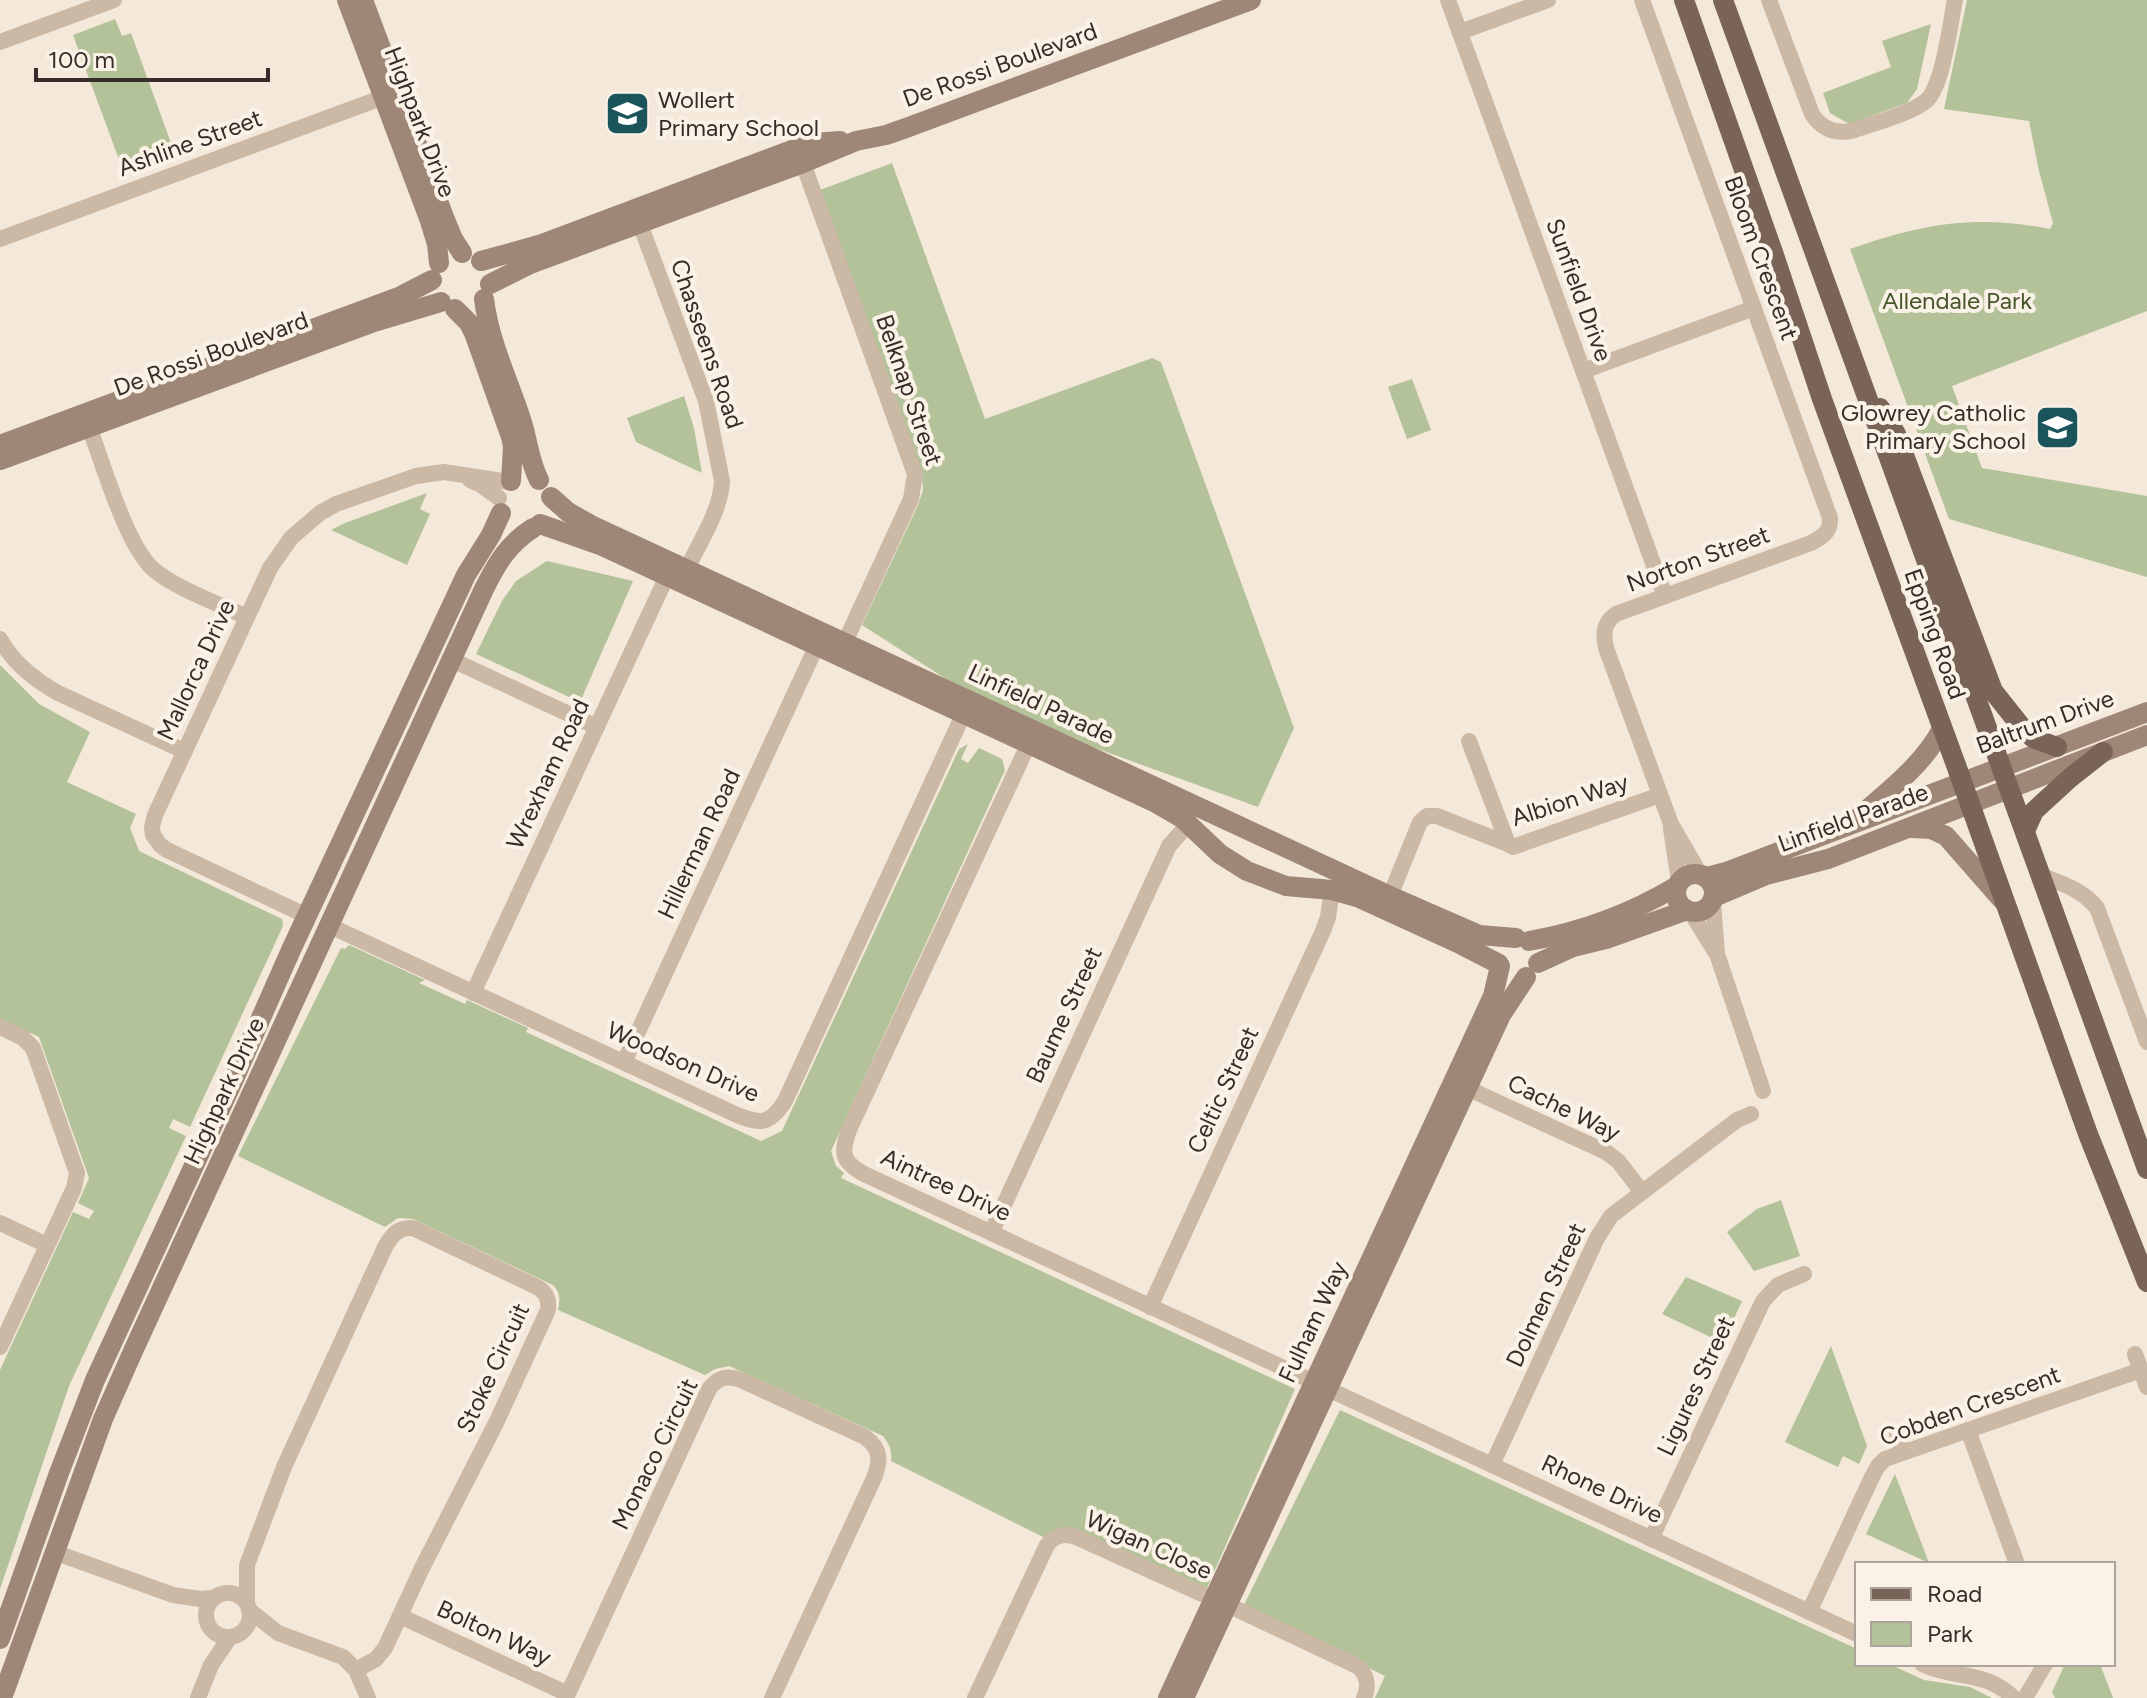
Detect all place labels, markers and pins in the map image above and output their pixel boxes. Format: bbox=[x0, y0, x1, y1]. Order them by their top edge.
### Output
place label: Wollert Primary School bbox=[658, 85, 819, 142]
school or university icon: Wollert Primary School bbox=[603, 90, 651, 138]
place label: Glowrey Catholic Primary School bbox=[1841, 398, 2026, 455]
school or university icon: Glowrey Catholic Primary School bbox=[2033, 403, 2081, 451]

